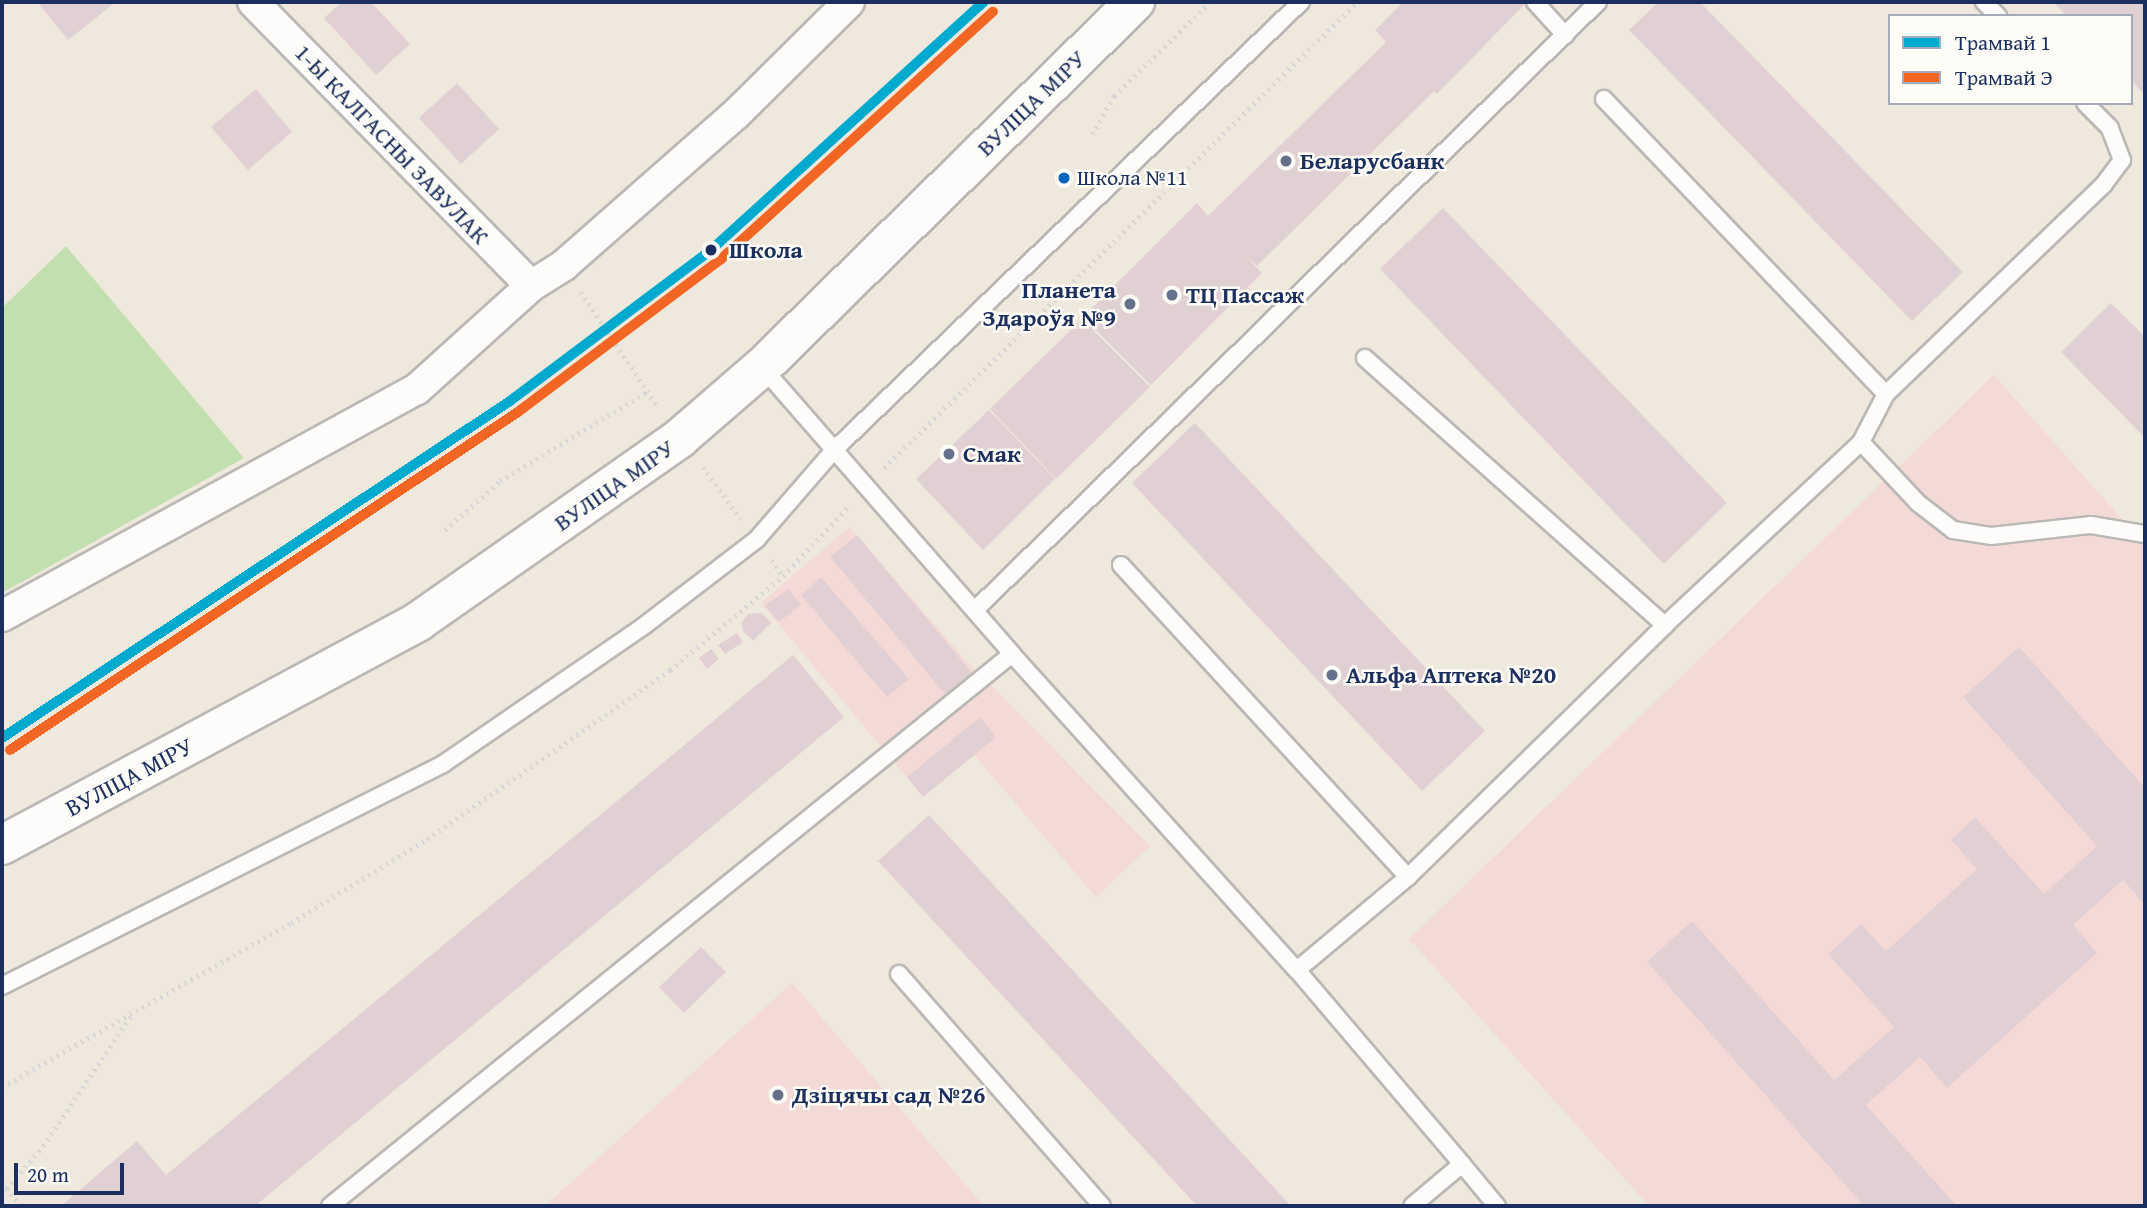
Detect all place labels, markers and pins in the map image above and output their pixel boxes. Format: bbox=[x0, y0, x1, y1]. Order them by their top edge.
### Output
place label: Беларусбанк bbox=[1300, 147, 1444, 175]
marker: Беларусбанк bbox=[1278, 153, 1294, 169]
place label: Школа №11 bbox=[1077, 165, 1188, 191]
marker: Школа №11 bbox=[1057, 171, 1071, 185]
place label: Школа bbox=[729, 236, 803, 264]
marker: Школа bbox=[699, 238, 723, 262]
place label: Планета Здароўя №9 bbox=[982, 276, 1116, 332]
place label: ТЦ Пассаж bbox=[1186, 281, 1304, 309]
marker: ТЦ Пассаж bbox=[1164, 287, 1180, 303]
marker: Планета Здароўя №9 bbox=[1122, 296, 1138, 312]
place label: Смак bbox=[963, 440, 1021, 468]
marker: Смак bbox=[941, 446, 957, 462]
place label: Альфа Аптека №20 bbox=[1346, 661, 1556, 689]
marker: Альфа Аптека №20 bbox=[1324, 667, 1340, 683]
place label: Дзіцячы сад №26 bbox=[792, 1081, 985, 1109]
marker: Дзіцячы сад №26 bbox=[770, 1087, 786, 1103]

